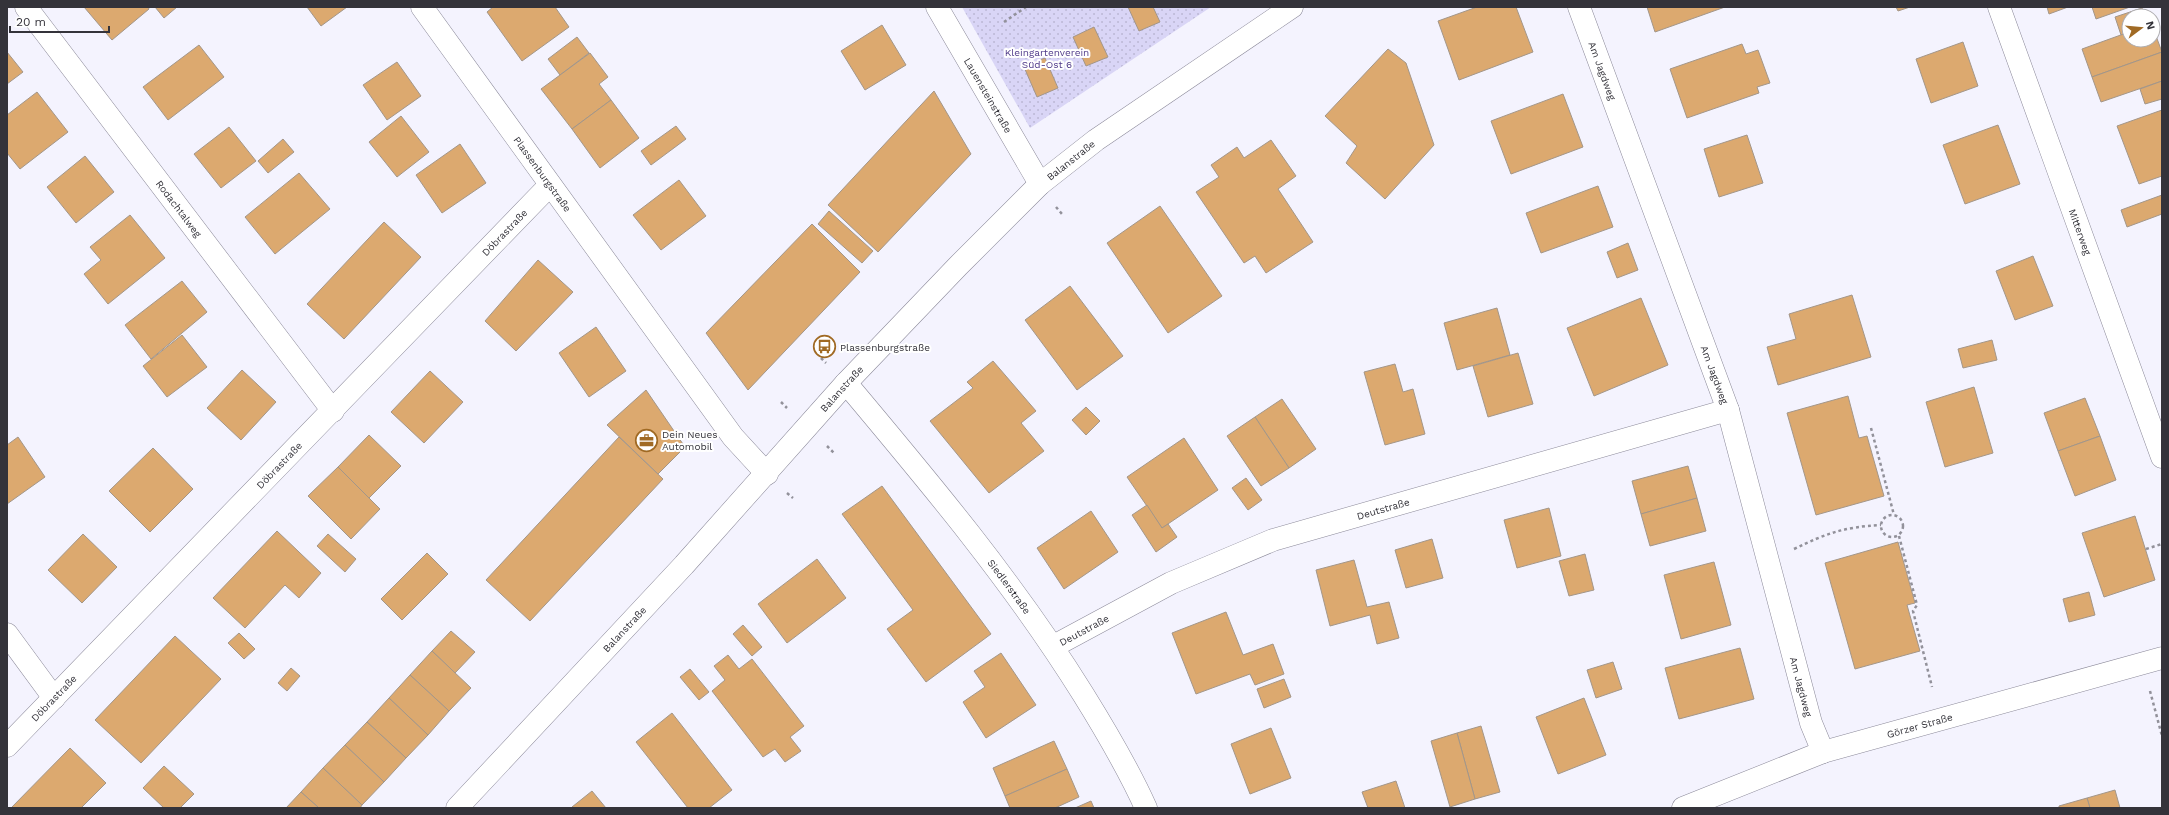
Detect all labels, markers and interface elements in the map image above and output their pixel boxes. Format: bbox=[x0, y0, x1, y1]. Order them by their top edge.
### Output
scale bar bbox=[10, 8, 109, 34]
north arrow bbox=[2121, 8, 2161, 48]
text: 20 m bbox=[16, 15, 46, 29]
text: N bbox=[2143, 20, 2158, 31]
street label: Am Jagdweg bbox=[1586, 40, 1618, 102]
park label: Kleingartenverein Süd-Ost 6 bbox=[1005, 47, 1089, 70]
street label: Lauensteinstraße bbox=[962, 56, 1014, 135]
street label: Plassenburgstraße bbox=[511, 134, 573, 214]
street label: Balanstraße bbox=[1045, 138, 1097, 183]
street label: Rodachtalweg bbox=[154, 178, 204, 240]
street label: Döbrastraße bbox=[480, 207, 530, 258]
street label: Mitterweg bbox=[2067, 207, 2094, 257]
bus stop icon: Plassenburgstraße bbox=[812, 334, 838, 360]
place label: Plassenburgstraße bbox=[840, 342, 930, 353]
street label: Am Jagdweg bbox=[1699, 344, 1731, 406]
street label: Balanstraße bbox=[818, 364, 866, 414]
office icon: Dein Neues Automobil bbox=[634, 427, 660, 453]
place label: Dein Neues Automobil bbox=[662, 429, 717, 452]
street label: Döbrastraße bbox=[254, 440, 304, 491]
street label: Deutstraße bbox=[1355, 496, 1411, 522]
street label: Siedlerstraße bbox=[985, 557, 1033, 616]
street label: Balanstraße bbox=[601, 604, 649, 654]
street label: Deutstraße bbox=[1058, 612, 1111, 648]
street label: Am Jagdweg bbox=[1788, 656, 1814, 719]
street label: Döbrastraße bbox=[29, 673, 79, 724]
street label: Görzer Straße bbox=[1886, 711, 1954, 740]

